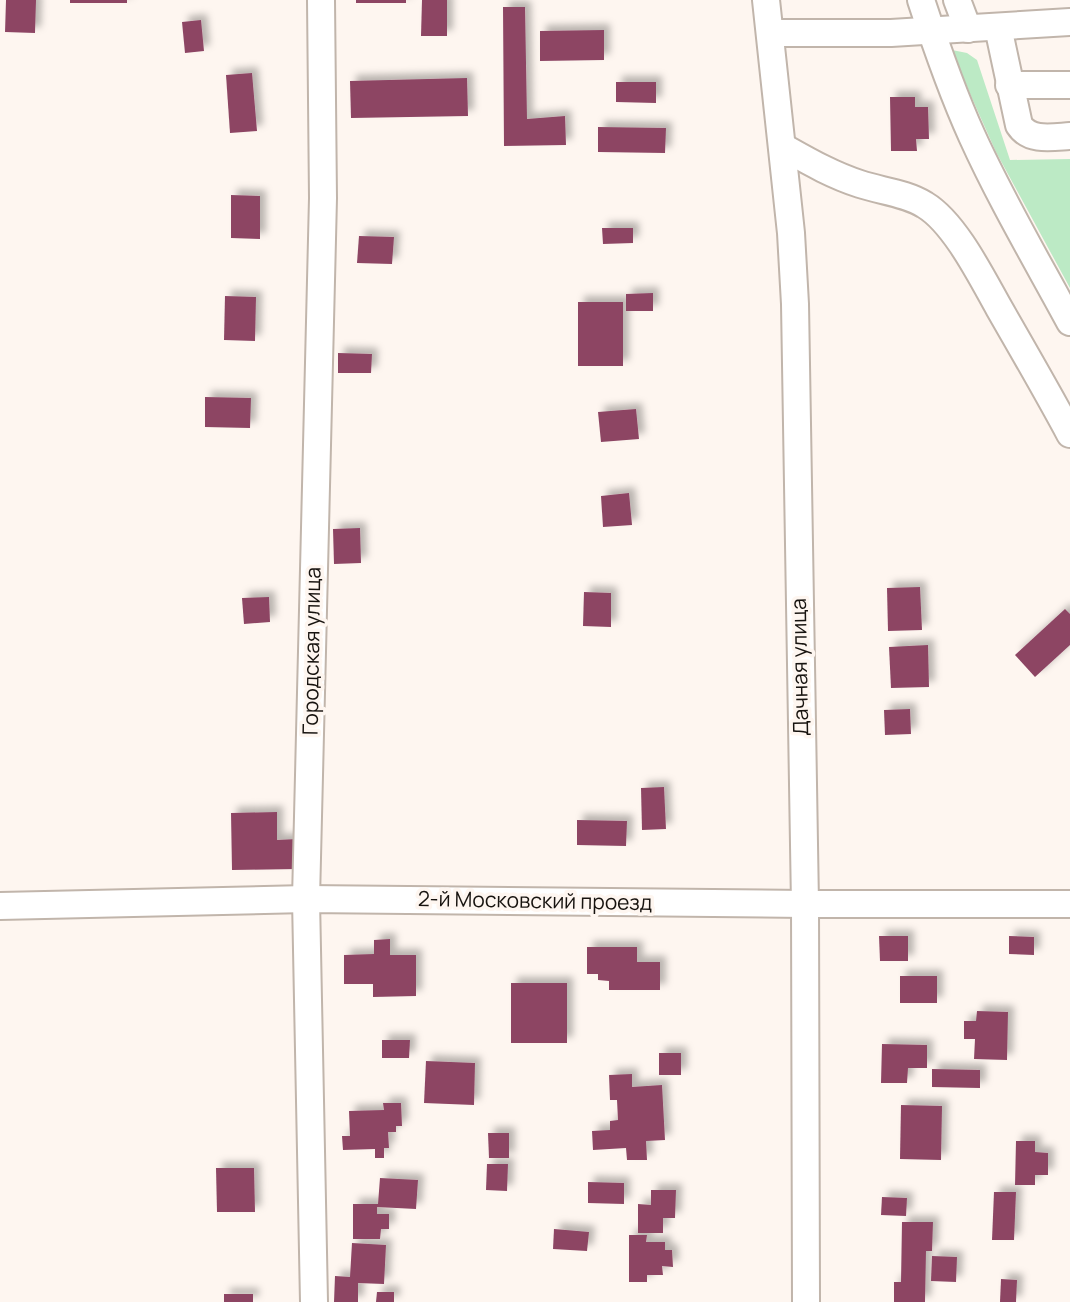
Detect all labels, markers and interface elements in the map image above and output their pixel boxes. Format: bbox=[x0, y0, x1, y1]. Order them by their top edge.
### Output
street label: Городская улица bbox=[296, 567, 326, 735]
street label: Дачная улица bbox=[784, 598, 814, 736]
street label: 2-й Московский проезд bbox=[418, 884, 653, 916]

